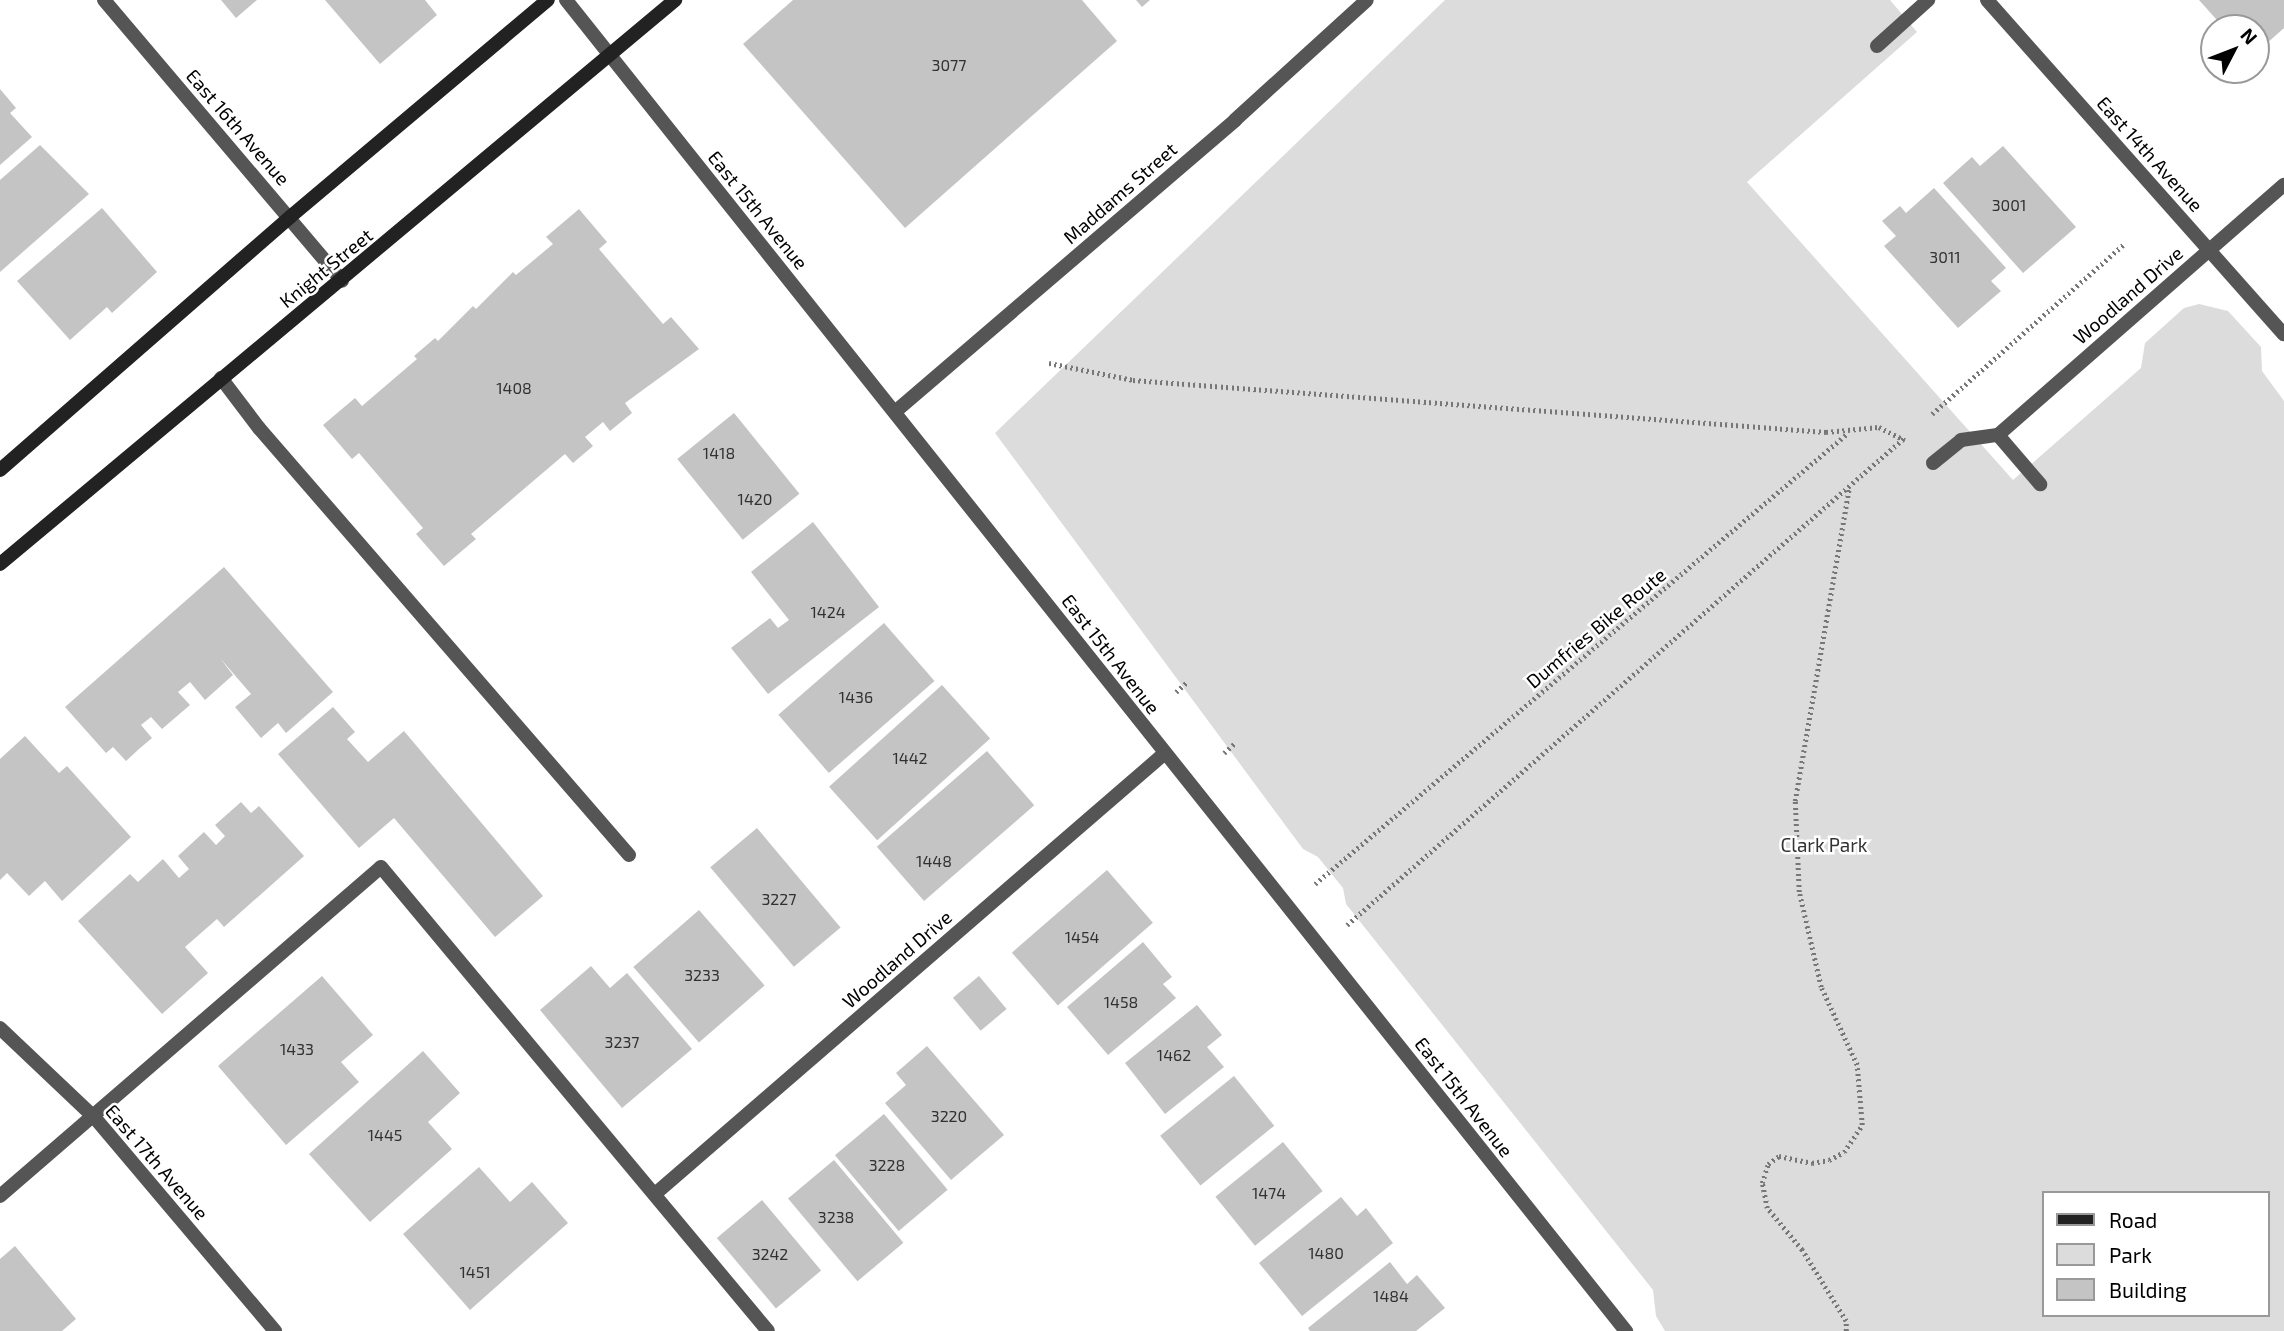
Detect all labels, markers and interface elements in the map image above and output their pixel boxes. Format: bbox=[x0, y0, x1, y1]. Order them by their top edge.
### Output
north arrow bbox=[2200, 14, 2270, 84]
text: N bbox=[2236, 23, 2263, 49]
house number: 3077 bbox=[932, 55, 966, 75]
street label: East 16th Avenue bbox=[181, 64, 295, 190]
street label: East 14th Avenue bbox=[2092, 92, 2208, 216]
street label: Maddams Street bbox=[1059, 138, 1181, 248]
street label: East 15th Avenue bbox=[703, 146, 813, 274]
house number: 3001 bbox=[1992, 195, 2026, 215]
street label: Knight Street bbox=[275, 224, 377, 312]
street label: Woodland Drive bbox=[2069, 241, 2187, 349]
house number: 3011 bbox=[1929, 247, 1961, 267]
house number: 1408 bbox=[496, 378, 532, 398]
house number: 1418 bbox=[703, 443, 735, 463]
house number: 1420 bbox=[738, 489, 772, 509]
street label: Dumfries Bike Route bbox=[1522, 563, 1670, 693]
street label: East 15th Avenue bbox=[1057, 589, 1165, 719]
house number: 1424 bbox=[810, 602, 846, 622]
house number: 1436 bbox=[839, 687, 873, 707]
house number: 1442 bbox=[892, 748, 928, 768]
park label: Clark Park bbox=[1780, 834, 1868, 856]
house number: 1448 bbox=[916, 851, 952, 871]
house number: 3227 bbox=[761, 889, 797, 909]
street label: Woodland Drive bbox=[838, 905, 956, 1013]
house number: 1454 bbox=[1065, 927, 1099, 947]
house number: 3233 bbox=[684, 965, 720, 985]
house number: 1458 bbox=[1104, 992, 1138, 1012]
house number: 3237 bbox=[605, 1032, 639, 1052]
street label: East 15th Avenue bbox=[1410, 1032, 1518, 1162]
house number: 1433 bbox=[280, 1039, 314, 1059]
house number: 1462 bbox=[1157, 1045, 1191, 1065]
street label: East 17th Avenue bbox=[101, 1100, 213, 1224]
house number: 3220 bbox=[931, 1106, 967, 1126]
house number: 1445 bbox=[368, 1125, 402, 1145]
house number: 3228 bbox=[869, 1155, 905, 1175]
house number: 1474 bbox=[1252, 1183, 1286, 1203]
legend bbox=[2042, 1191, 2270, 1317]
house number: 3238 bbox=[818, 1207, 854, 1227]
text: Road bbox=[2109, 1207, 2157, 1232]
text: Park bbox=[2109, 1242, 2152, 1267]
house number: 1480 bbox=[1308, 1243, 1344, 1263]
house number: 3242 bbox=[752, 1244, 788, 1264]
house number: 1451 bbox=[459, 1262, 491, 1282]
text: Building bbox=[2109, 1277, 2187, 1302]
house number: 1484 bbox=[1373, 1286, 1409, 1306]

